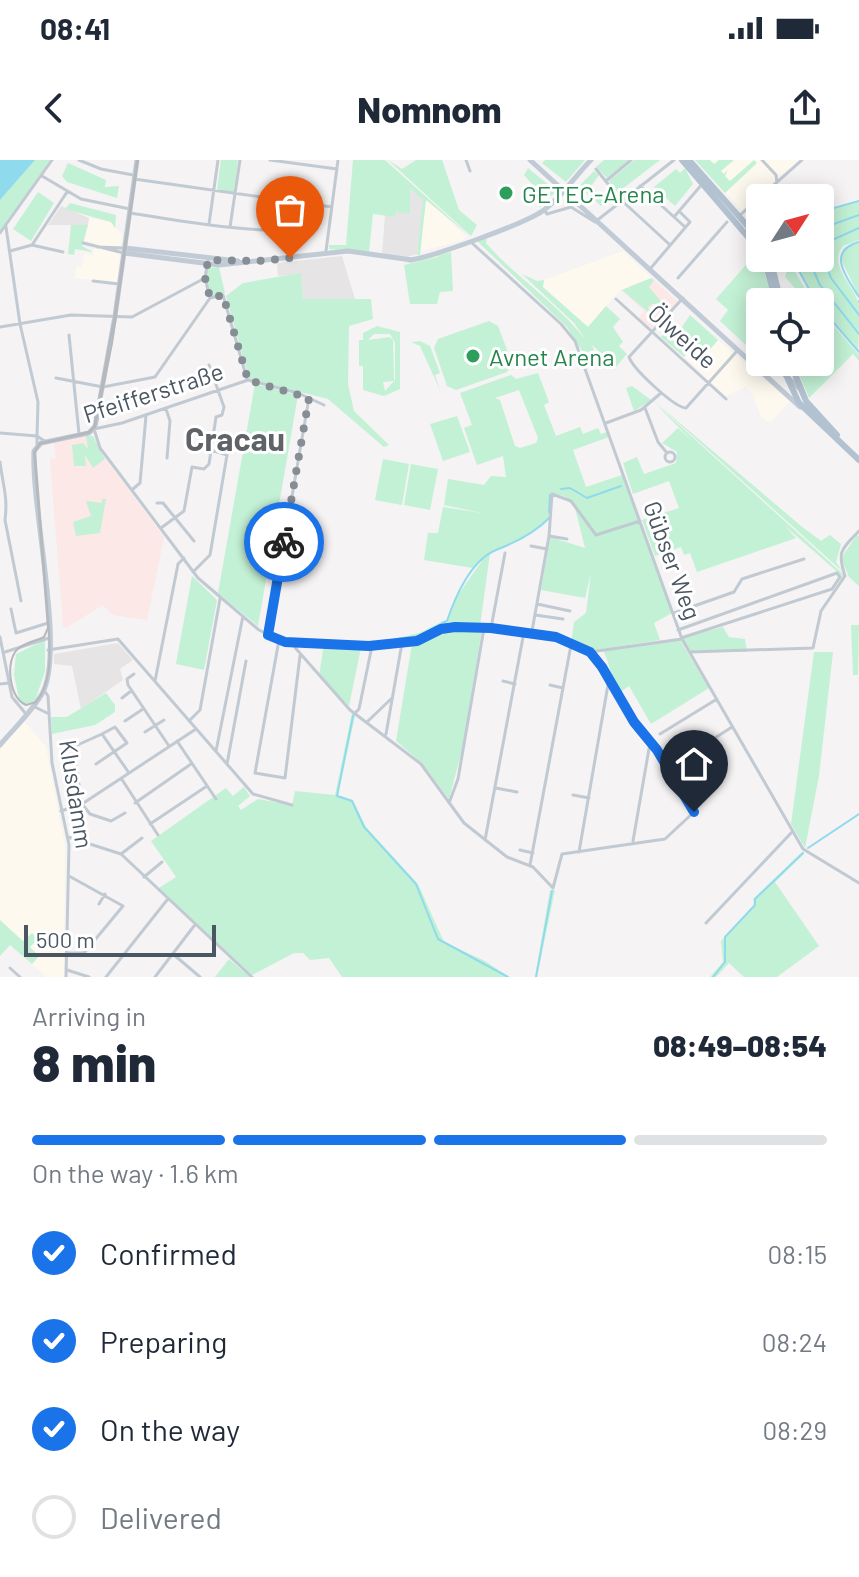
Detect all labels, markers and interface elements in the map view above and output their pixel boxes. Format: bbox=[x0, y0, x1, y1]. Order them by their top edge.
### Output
text: 08:41 bbox=[40, 10, 110, 46]
icon: back bbox=[32, 86, 76, 130]
icon: share bbox=[783, 86, 827, 130]
text: Nomnom bbox=[357, 87, 502, 130]
pin bbox=[256, 176, 324, 258]
place label: GETEC-Arena bbox=[522, 179, 665, 208]
marker: GETEC-Arena bbox=[497, 184, 515, 202]
north arrow bbox=[746, 184, 834, 272]
map controls bbox=[746, 184, 834, 376]
icon: bag bbox=[268, 188, 312, 232]
button: locate bbox=[746, 288, 834, 376]
street label: Ölweide bbox=[643, 298, 723, 374]
place label: Avnet Arena bbox=[489, 342, 614, 371]
marker: Avnet Arena bbox=[464, 347, 482, 365]
street label: Pfeifferstraße bbox=[79, 356, 227, 428]
district label: Cracau bbox=[185, 419, 285, 457]
street label: Gübser Weg bbox=[638, 497, 708, 623]
courier bbox=[244, 502, 324, 582]
icon: bike bbox=[262, 520, 306, 564]
pin bbox=[660, 730, 728, 812]
street label: Klusdamm bbox=[54, 738, 100, 850]
icon: home bbox=[672, 742, 716, 786]
scale bar bbox=[24, 921, 216, 957]
text: 500 m bbox=[36, 926, 95, 952]
text: Arriving in bbox=[32, 1000, 146, 1031]
text: 08:49–08:54 bbox=[653, 1027, 827, 1063]
text: 8 min bbox=[32, 1030, 156, 1092]
text: On the way · 1.6 km bbox=[32, 1157, 239, 1188]
icon: check bbox=[32, 1231, 76, 1275]
text: Confirmed bbox=[100, 1235, 237, 1271]
text: 08:15 bbox=[767, 1238, 827, 1269]
icon: check bbox=[32, 1319, 76, 1363]
text: Preparing bbox=[100, 1323, 227, 1359]
text: 08:24 bbox=[762, 1326, 827, 1357]
icon: check bbox=[32, 1407, 76, 1451]
text: On the way bbox=[100, 1411, 240, 1447]
text: 08:29 bbox=[762, 1414, 827, 1445]
text: Delivered bbox=[100, 1499, 222, 1535]

